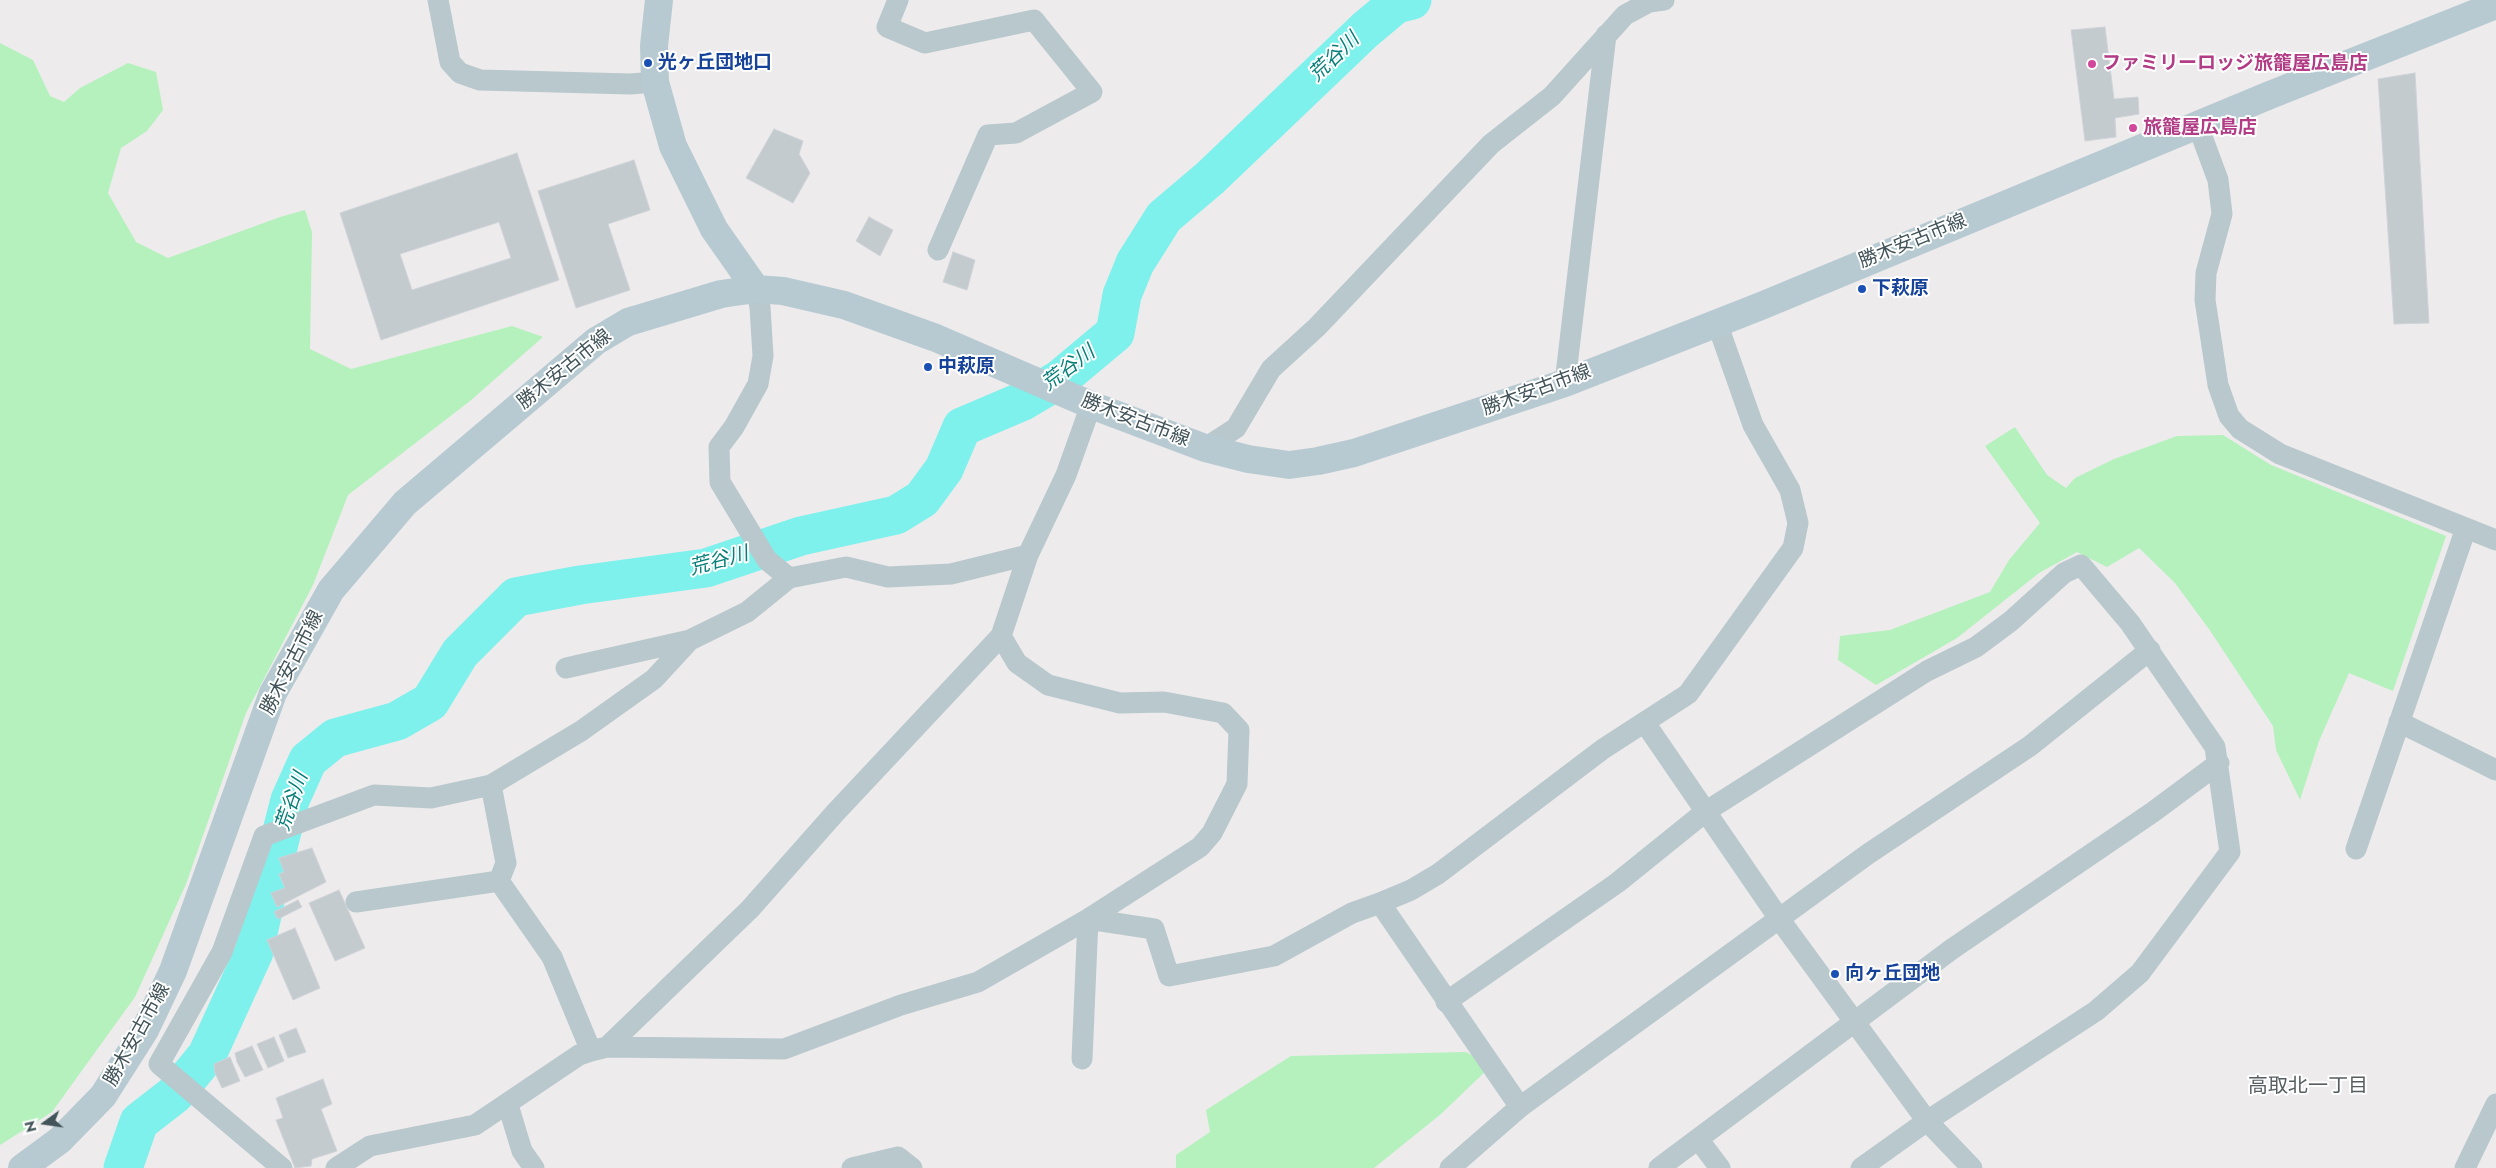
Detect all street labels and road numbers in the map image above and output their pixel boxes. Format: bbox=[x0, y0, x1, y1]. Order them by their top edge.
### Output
street label: 勝木安古市線 bbox=[1856, 210, 1970, 274]
street label: 勝木安古市線 bbox=[514, 325, 616, 415]
street label: 勝木安古市線 bbox=[1480, 361, 1594, 421]
street label: 勝木安古市線 bbox=[1078, 390, 1192, 452]
street label: 勝木安古市線 bbox=[257, 607, 329, 719]
street label: 勝木安古市線 bbox=[100, 980, 176, 1090]

